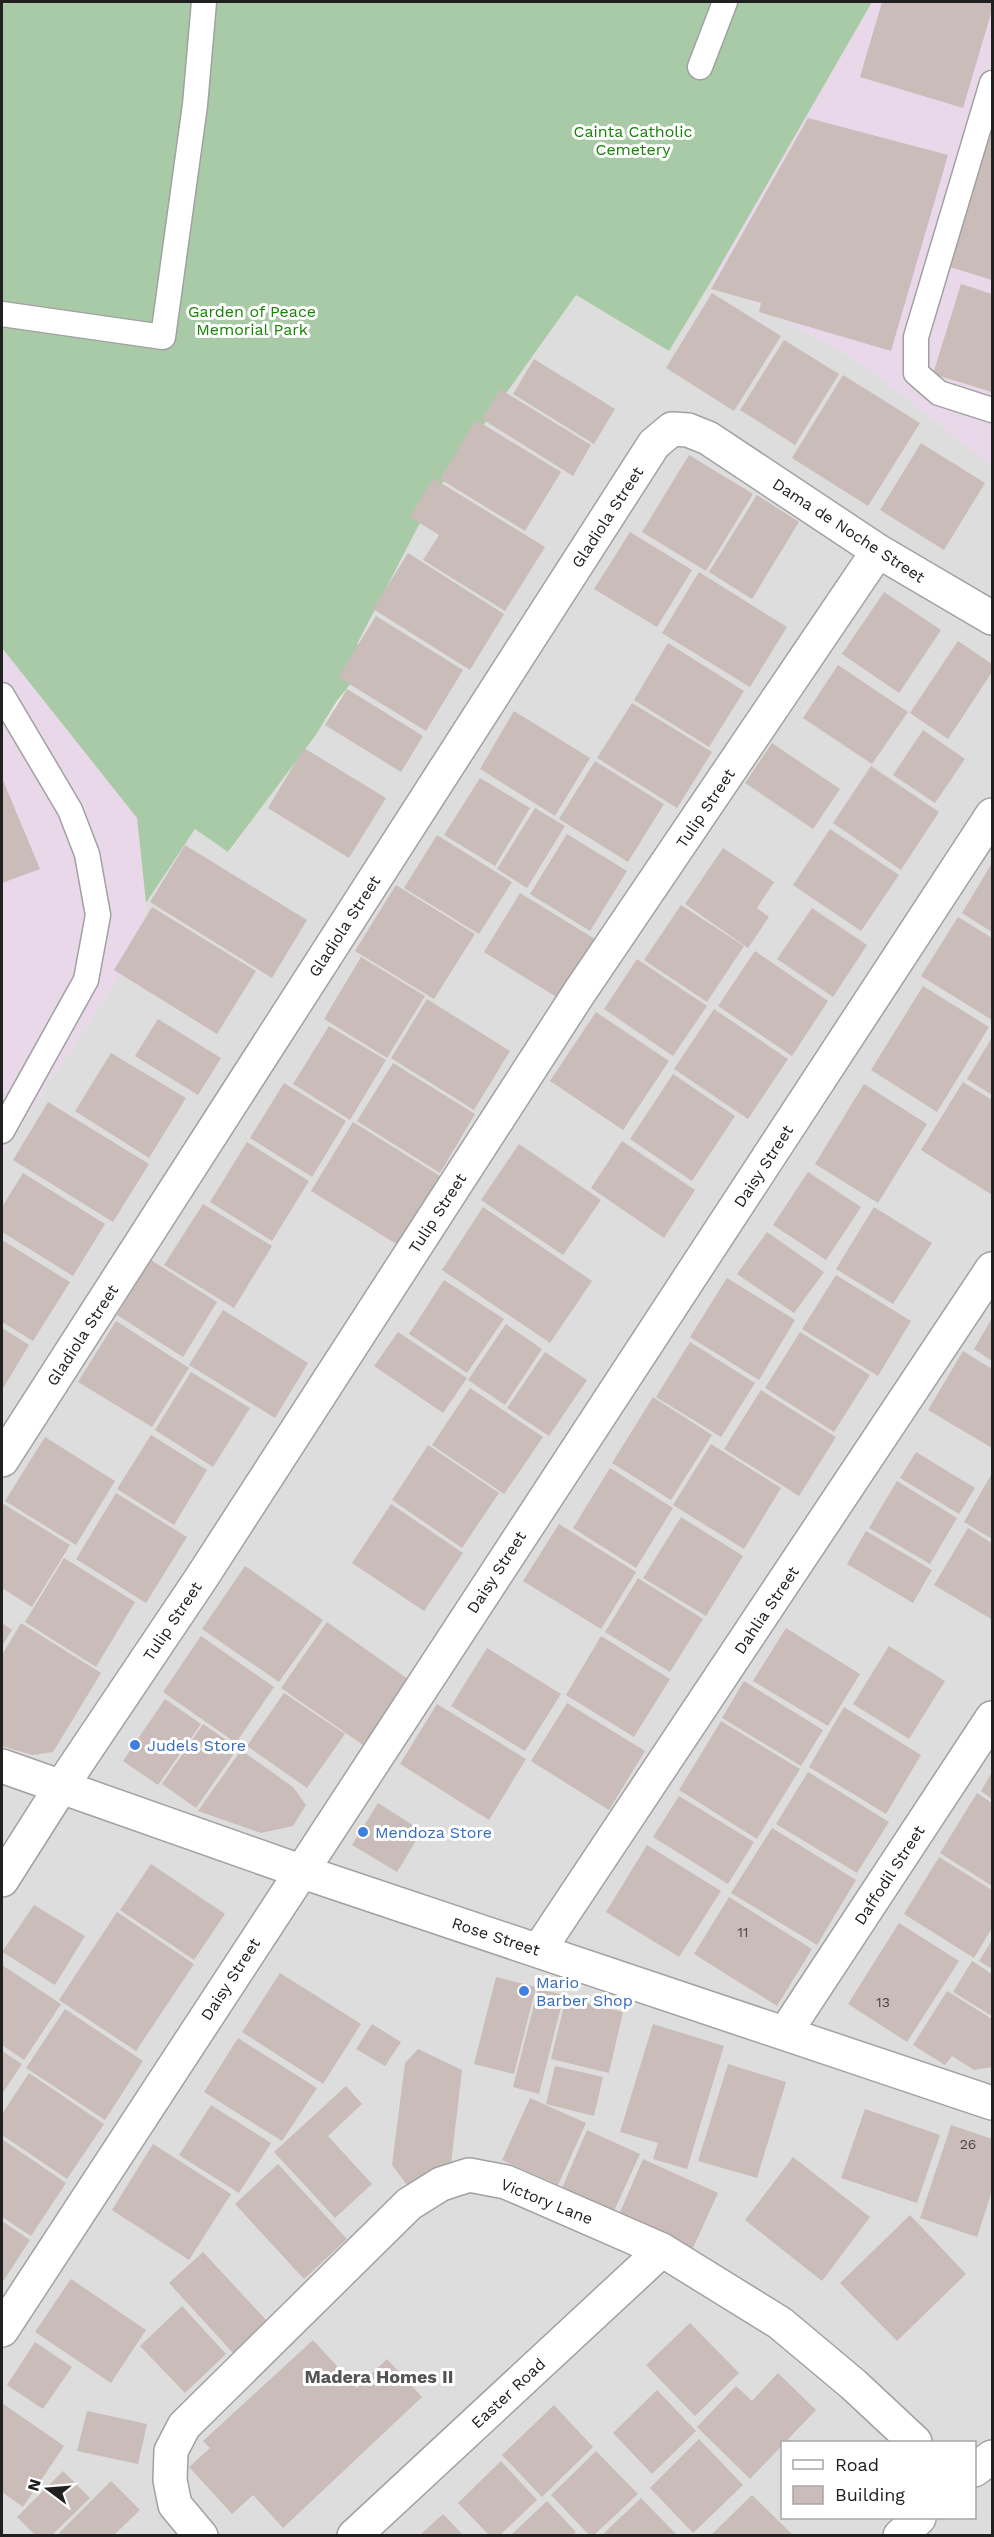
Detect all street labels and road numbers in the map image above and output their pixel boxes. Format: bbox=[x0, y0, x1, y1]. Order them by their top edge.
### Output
street label: Gladiola Street bbox=[568, 463, 647, 571]
street label: Dama de Noche Street bbox=[769, 474, 929, 587]
street label: Tulip Street bbox=[672, 765, 739, 851]
street label: Gladiola Street bbox=[305, 872, 384, 980]
street label: Daisy Street bbox=[730, 1121, 797, 1211]
street label: Tulip Street bbox=[405, 1170, 470, 1257]
street label: Gladiola Street bbox=[43, 1281, 122, 1389]
street label: Daisy Street bbox=[463, 1527, 530, 1617]
street label: Dahlia Street bbox=[730, 1562, 803, 1658]
street label: Tulip Street bbox=[139, 1578, 206, 1664]
street label: Daffodil Street bbox=[850, 1822, 929, 1929]
street label: Rose Street bbox=[450, 1913, 542, 1960]
street label: Daisy Street bbox=[197, 1934, 264, 2024]
street label: Victory Lane bbox=[498, 2174, 596, 2229]
street label: Easter Road bbox=[467, 2354, 549, 2432]

